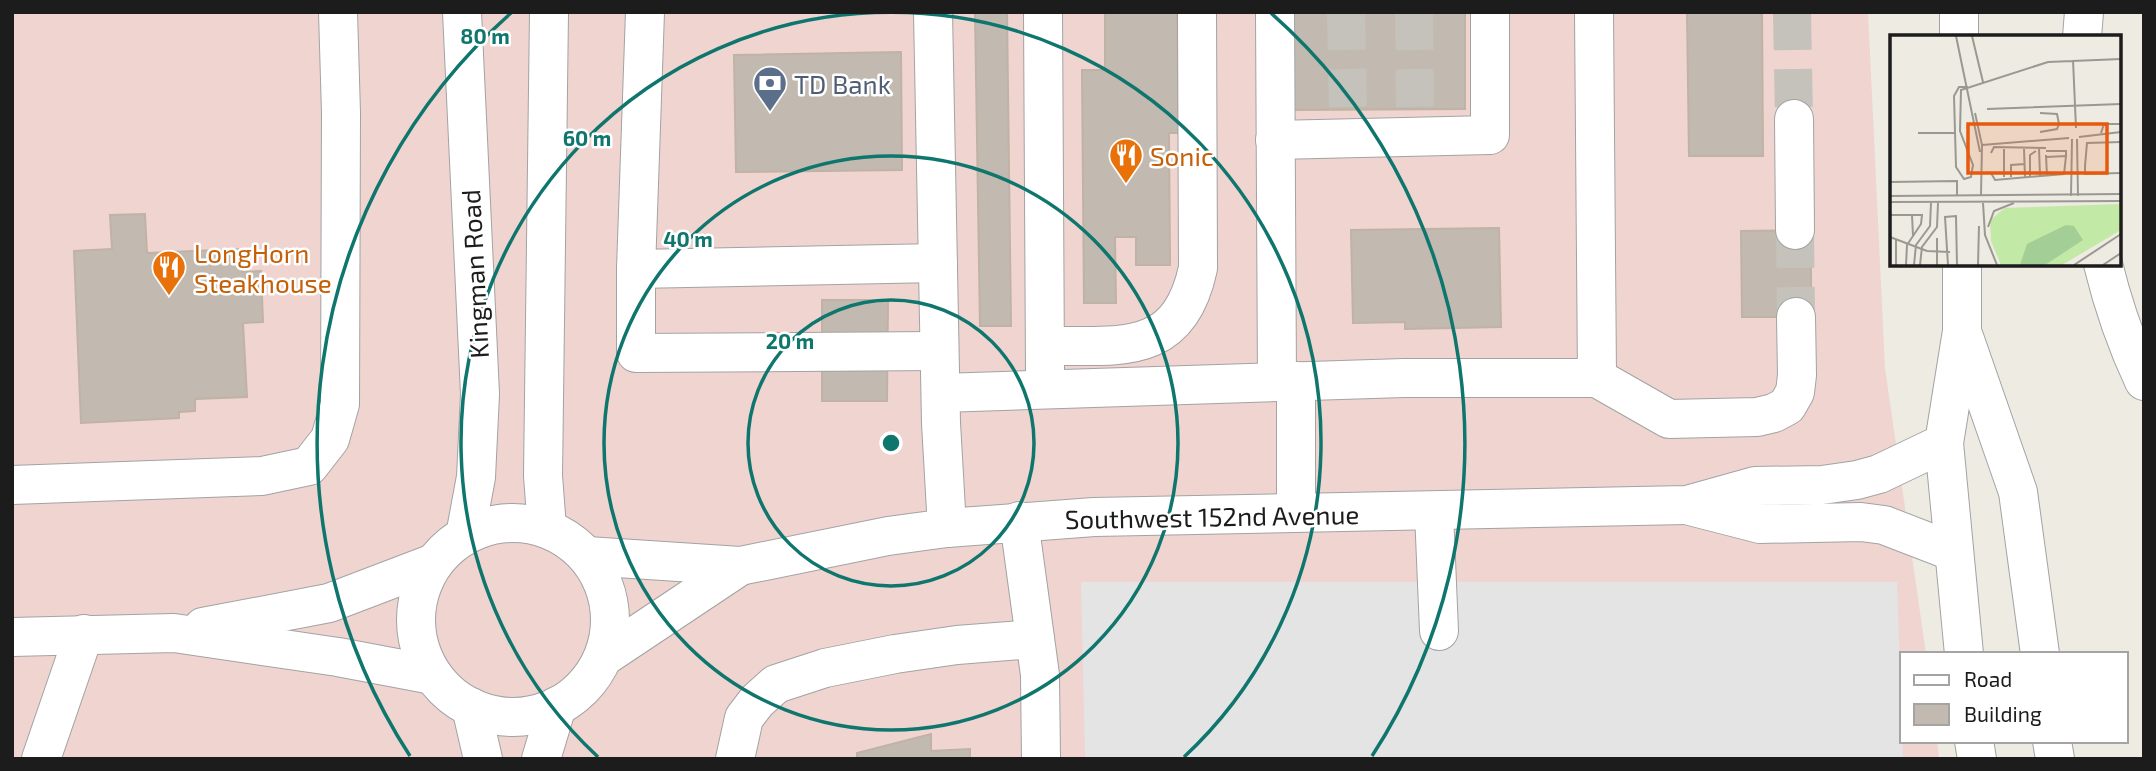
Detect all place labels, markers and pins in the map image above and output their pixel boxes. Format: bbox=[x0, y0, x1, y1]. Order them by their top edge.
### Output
bank icon: TD Bank bbox=[751, 64, 789, 113]
place label: TD Bank bbox=[794, 68, 891, 99]
restaurant icon: Sonic bbox=[1107, 136, 1145, 185]
place label: Sonic bbox=[1150, 140, 1214, 171]
place label: LongHorn Steakhouse bbox=[194, 237, 332, 298]
restaurant icon: LongHorn Steakhouse bbox=[150, 248, 188, 297]
centre of rings bbox=[879, 431, 903, 455]

